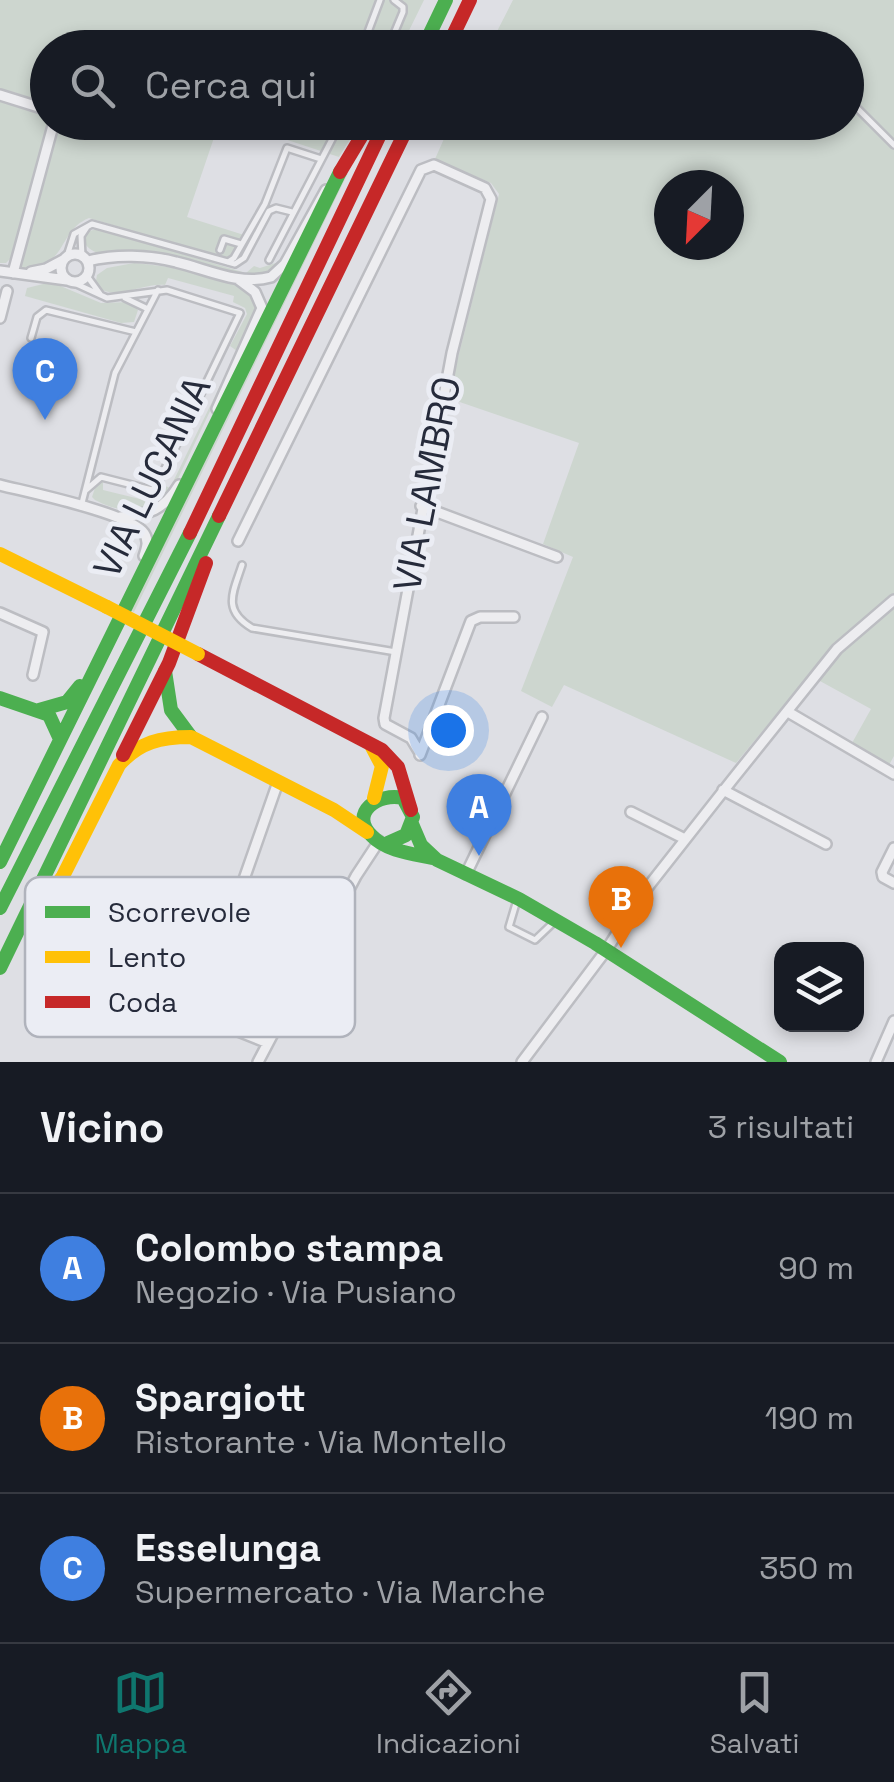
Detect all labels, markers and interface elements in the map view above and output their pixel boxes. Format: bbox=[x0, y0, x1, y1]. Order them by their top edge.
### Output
search box bbox=[30, 30, 864, 140]
icon: search bbox=[65, 58, 120, 113]
text: Cerca qui bbox=[145, 61, 317, 109]
north arrow bbox=[654, 170, 744, 260]
pin: C bbox=[12, 338, 78, 420]
street label: VIA LUCANIA bbox=[83, 369, 221, 585]
street label: VIA LAMBRO bbox=[383, 372, 471, 596]
your location bbox=[423, 705, 474, 756]
pin: A bbox=[446, 774, 512, 856]
pin: B bbox=[588, 866, 654, 948]
legend bbox=[25, 877, 355, 1037]
text: Scorrevole bbox=[108, 894, 251, 930]
text: Lento bbox=[108, 939, 186, 975]
map controls bbox=[774, 942, 864, 1032]
button: layers bbox=[774, 942, 864, 1032]
text: Coda bbox=[108, 984, 177, 1020]
text: Vicino bbox=[40, 1101, 165, 1154]
text: 3 risultati bbox=[708, 1107, 854, 1147]
text: Colombo stampa bbox=[135, 1224, 443, 1272]
text: A bbox=[62, 1248, 83, 1288]
text: 90 m bbox=[778, 1248, 854, 1288]
text: Negozio · Via Pusiano bbox=[135, 1272, 457, 1312]
text: Spargiott bbox=[135, 1374, 306, 1422]
text: B bbox=[62, 1398, 83, 1438]
text: 190 m bbox=[765, 1398, 854, 1438]
text: Ristorante · Via Montello bbox=[135, 1422, 507, 1462]
text: Esselunga bbox=[135, 1524, 321, 1572]
text: C bbox=[62, 1548, 83, 1588]
text: 350 m bbox=[759, 1548, 854, 1588]
text: Supermercato · Via Marche bbox=[135, 1572, 546, 1612]
tab: Mappa bbox=[95, 1665, 187, 1761]
tab: Indicazioni bbox=[376, 1665, 521, 1761]
tab: Salvati bbox=[710, 1665, 799, 1761]

